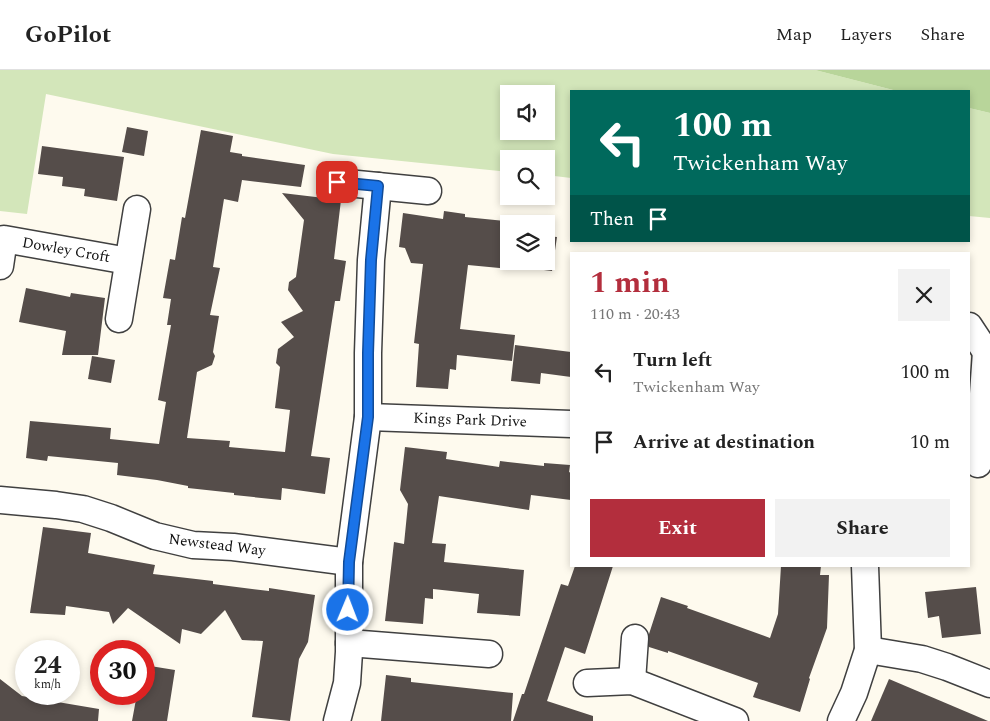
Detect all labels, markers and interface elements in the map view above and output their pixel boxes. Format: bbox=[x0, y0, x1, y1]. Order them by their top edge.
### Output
text: GoPilot bbox=[25, 17, 111, 53]
text: Map bbox=[776, 21, 812, 48]
text: Layers bbox=[840, 21, 892, 48]
text: Share bbox=[920, 21, 965, 48]
map controls bbox=[500, 85, 555, 270]
button: sound bbox=[500, 85, 555, 140]
text: 100 m bbox=[673, 99, 772, 152]
icon: left bbox=[590, 110, 655, 175]
text: Twickenham Way bbox=[673, 147, 847, 180]
button: search bbox=[500, 150, 555, 205]
pin bbox=[316, 161, 358, 203]
icon: arrive bbox=[323, 168, 351, 196]
text: Then bbox=[590, 205, 634, 234]
icon: arrive bbox=[644, 205, 672, 233]
button: layers bbox=[500, 215, 555, 270]
street label: Dowley Croft bbox=[20, 231, 112, 269]
text: 1 min bbox=[590, 260, 670, 306]
button: close bbox=[898, 269, 950, 321]
text: 110 m · 20:43 bbox=[590, 302, 680, 326]
text: Turn left bbox=[633, 346, 712, 375]
icon: left bbox=[590, 358, 618, 386]
text: 100 m bbox=[900, 358, 950, 387]
text: Twickenham Way bbox=[633, 375, 760, 399]
street label: Kings Park Drive bbox=[413, 407, 527, 433]
icon: arrive bbox=[590, 428, 618, 456]
text: Arrive at destination bbox=[633, 428, 815, 457]
text: 10 m bbox=[910, 428, 950, 457]
button: Exit bbox=[590, 499, 765, 557]
button: Share bbox=[775, 499, 950, 557]
street label: Newstead Way bbox=[167, 528, 268, 562]
position arrow bbox=[321, 583, 373, 635]
speed limit sign: 30 bbox=[90, 640, 155, 705]
text: 24 bbox=[33, 647, 62, 685]
text: km/h bbox=[34, 675, 61, 694]

